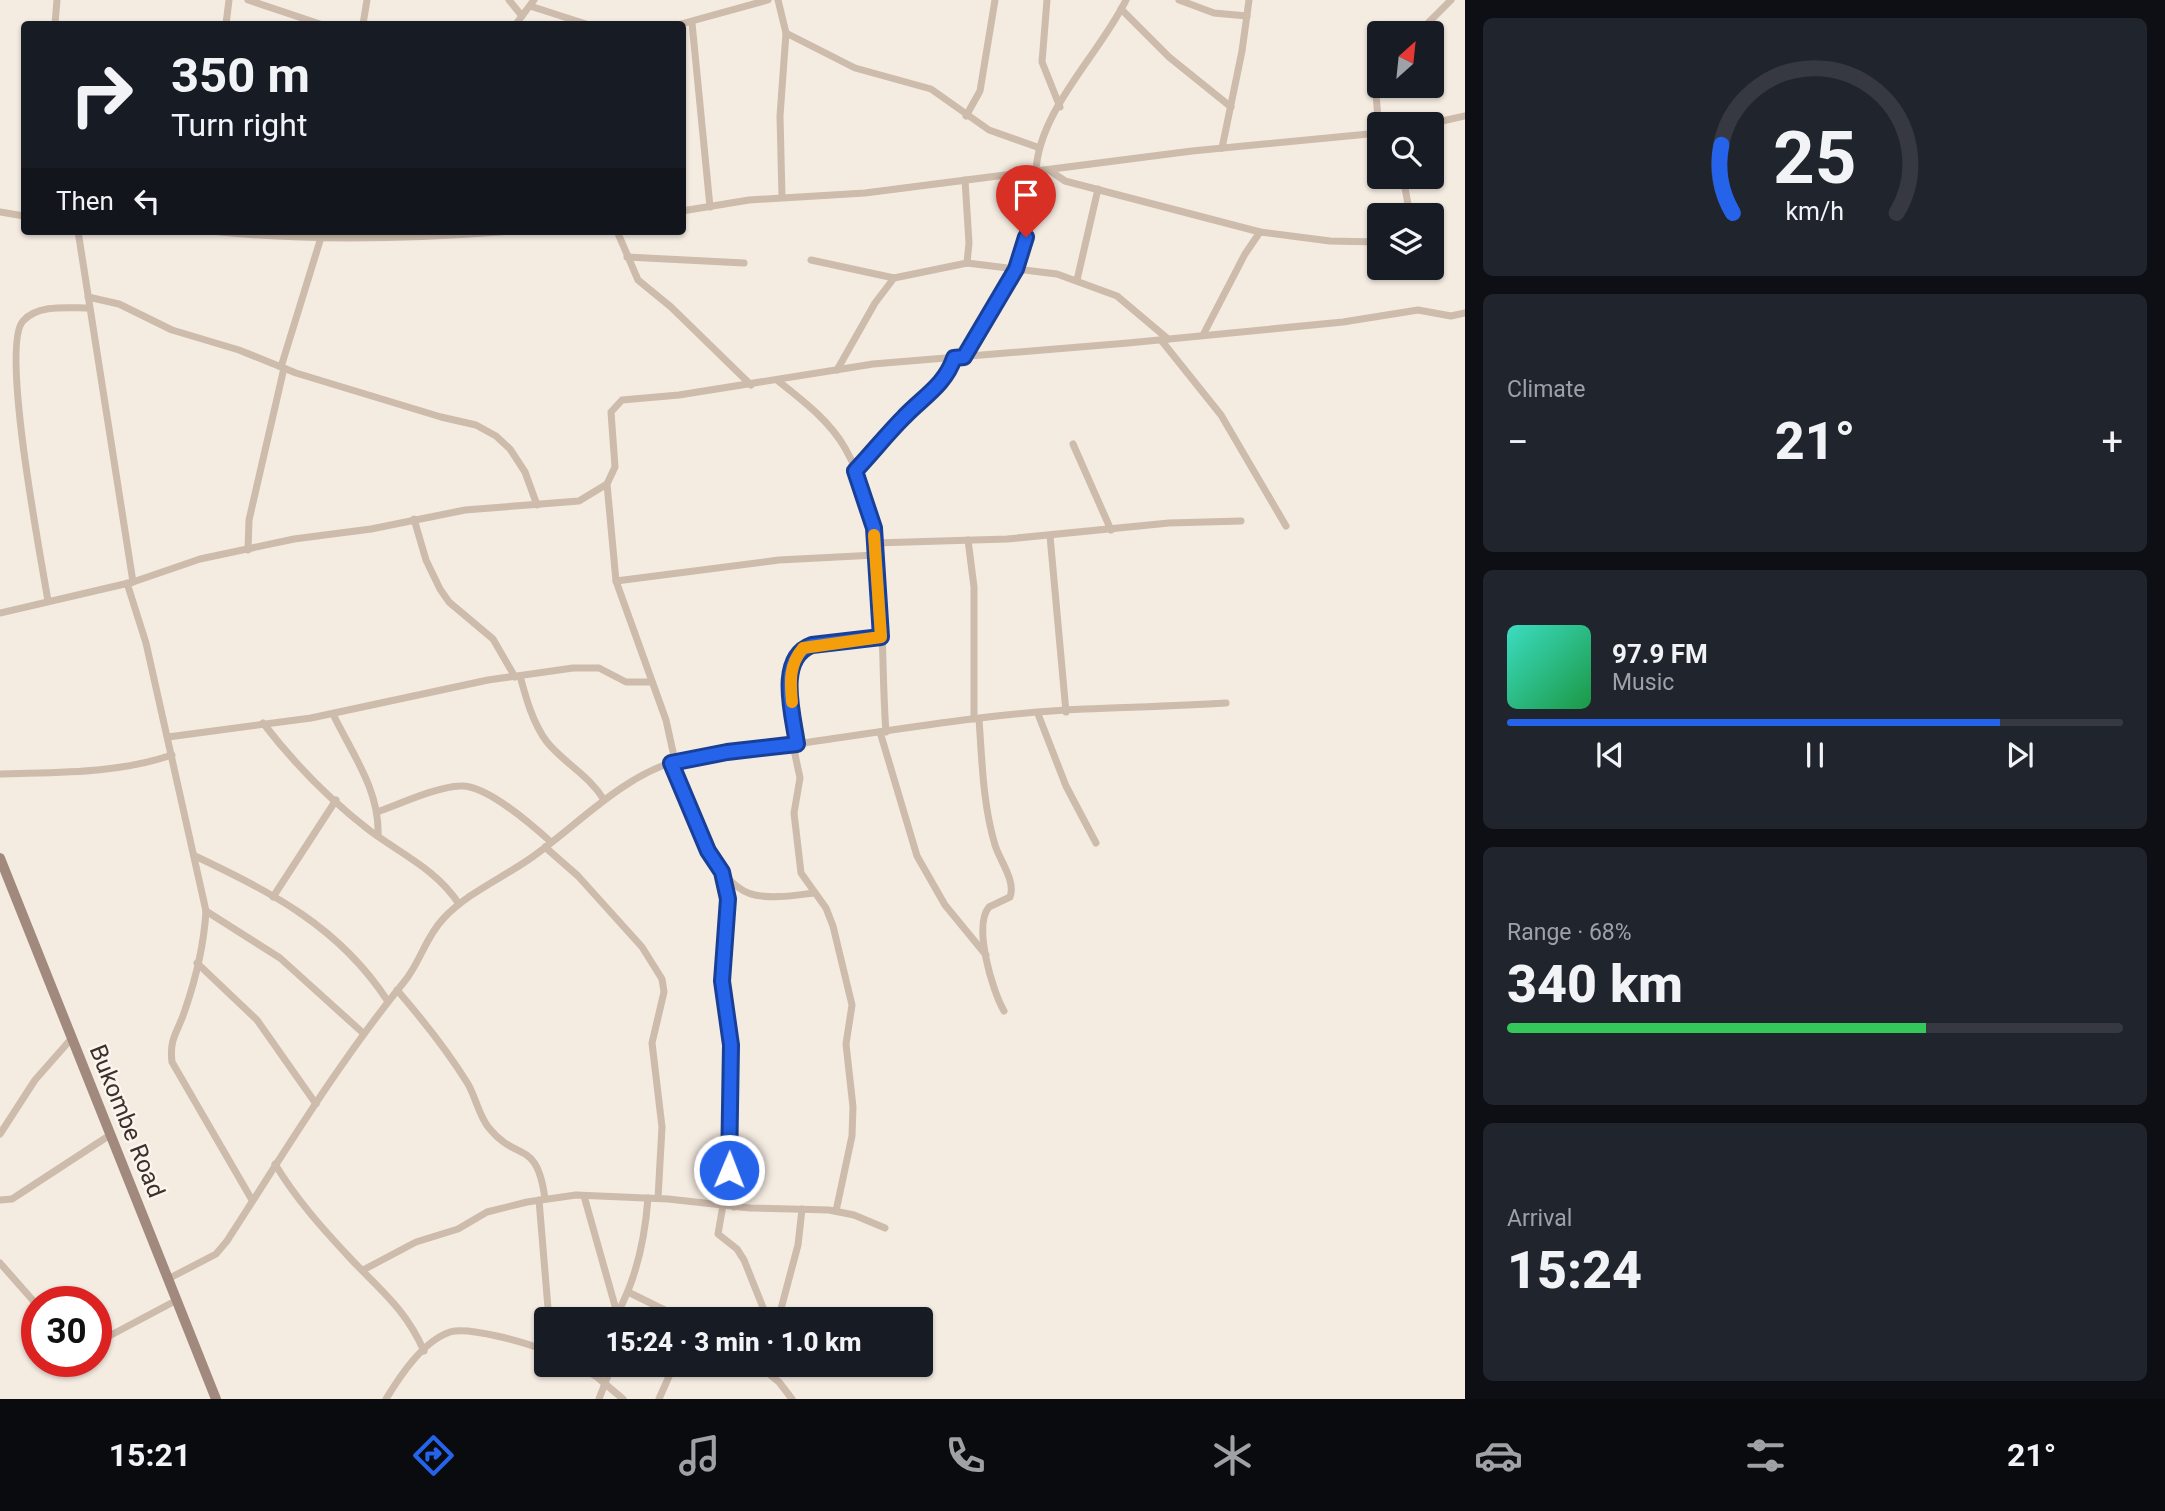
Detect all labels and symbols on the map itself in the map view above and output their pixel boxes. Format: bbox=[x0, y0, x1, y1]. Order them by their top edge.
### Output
north arrow bbox=[1367, 21, 1444, 98]
pin bbox=[996, 165, 1056, 237]
street label: Bukombe Road bbox=[84, 1041, 170, 1201]
position arrow bbox=[692, 1133, 766, 1207]
speed limit sign: 30 bbox=[21, 1286, 112, 1377]

